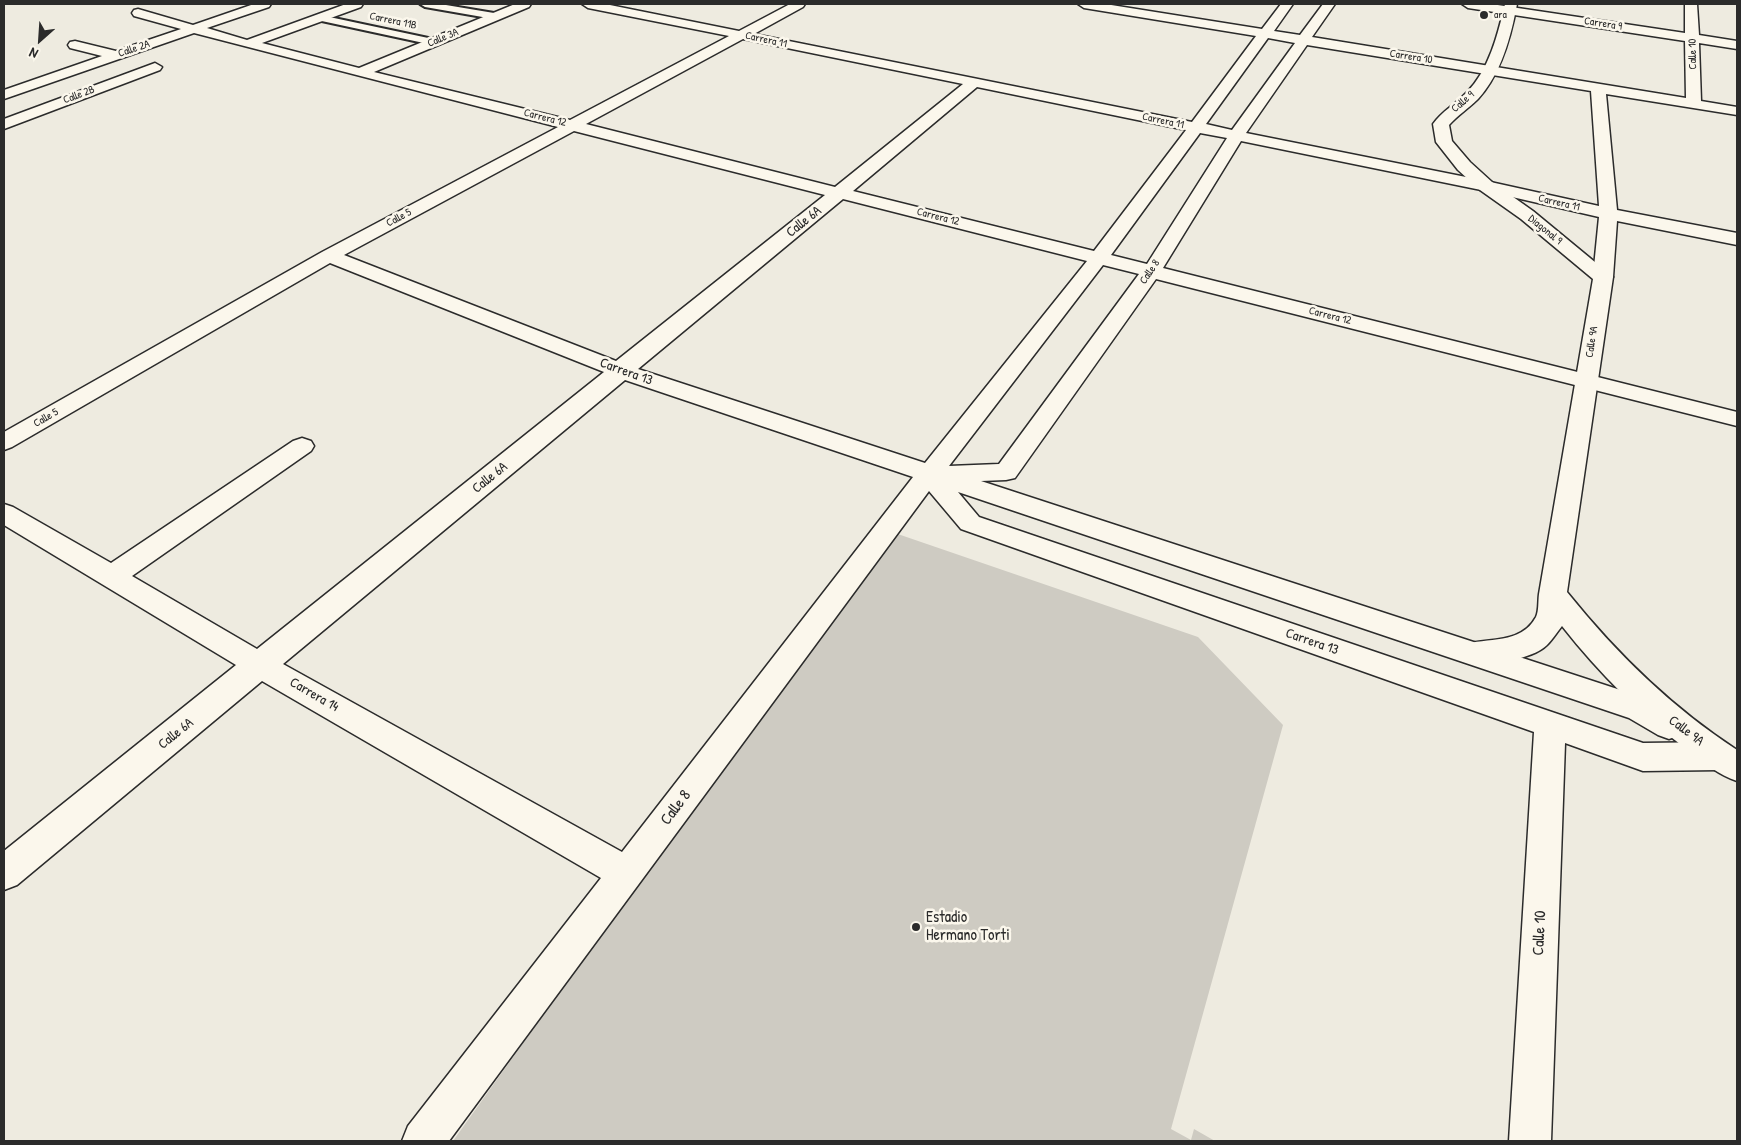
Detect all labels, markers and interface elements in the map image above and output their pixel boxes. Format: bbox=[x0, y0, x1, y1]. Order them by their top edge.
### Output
place label: ara bbox=[1494, 8, 1507, 22]
marker: ara bbox=[1478, 9, 1490, 21]
street label: Carrera 11B bbox=[368, 10, 418, 32]
street label: Carrera 9 bbox=[1583, 14, 1623, 34]
north arrow bbox=[15, 15, 65, 65]
street label: Calle 3A bbox=[426, 26, 460, 50]
street label: Carrera 11 bbox=[744, 29, 788, 51]
street label: Calle 2A bbox=[116, 37, 152, 61]
street label: Calle 10 bbox=[1686, 38, 1700, 70]
text: N bbox=[26, 44, 41, 64]
street label: Carrera 10 bbox=[1389, 47, 1433, 67]
street label: Calle 2B bbox=[61, 83, 97, 107]
street label: Calle 9 bbox=[1449, 88, 1477, 116]
street label: Carrera 12 bbox=[522, 106, 568, 130]
street label: Carrera 11 bbox=[1141, 110, 1185, 132]
street label: Carrera 11 bbox=[1537, 192, 1581, 214]
street label: Calle 6A bbox=[783, 203, 825, 241]
street label: Carrera 12 bbox=[915, 205, 961, 229]
street label: Calle 5 bbox=[384, 206, 414, 230]
street label: Diagonal 9 bbox=[1525, 212, 1565, 248]
street label: Calle 8 bbox=[1137, 257, 1163, 287]
street label: Carrera 12 bbox=[1307, 304, 1353, 328]
street label: Calle 9A bbox=[1583, 325, 1601, 359]
street label: Carrera 13 bbox=[597, 355, 655, 389]
street label: Calle 5 bbox=[31, 406, 61, 430]
street label: Calle 6A bbox=[469, 459, 511, 497]
street label: Carrera 13 bbox=[1283, 625, 1341, 659]
street label: Carrera 14 bbox=[286, 674, 342, 716]
street label: Calle 9A bbox=[1665, 712, 1707, 750]
street label: Calle 6A bbox=[155, 715, 197, 753]
street label: Calle 8 bbox=[657, 787, 695, 829]
place label: Estadio Hermano Torti bbox=[926, 908, 1010, 946]
street label: Calle 10 bbox=[1529, 910, 1551, 956]
marker: Estadio Hermano Torti bbox=[910, 921, 922, 933]

